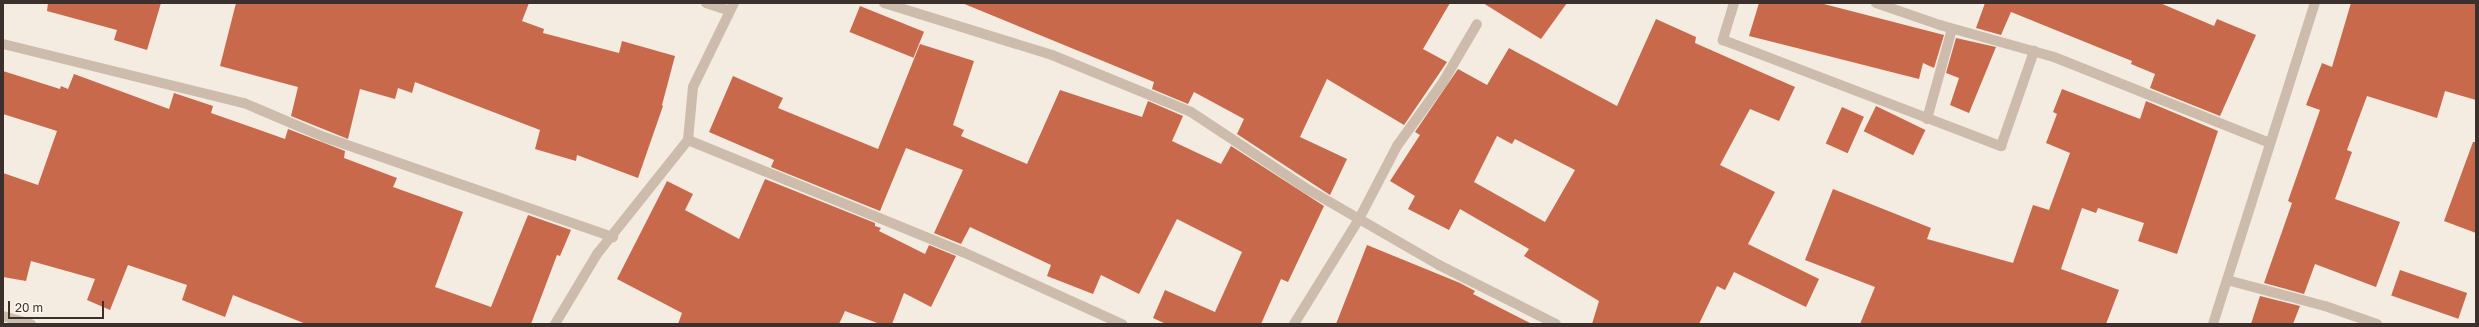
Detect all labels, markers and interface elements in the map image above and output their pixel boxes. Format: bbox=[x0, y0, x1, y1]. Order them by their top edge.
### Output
scale bar bbox=[10, 293, 106, 319]
text: 20 m bbox=[15, 300, 43, 315]

